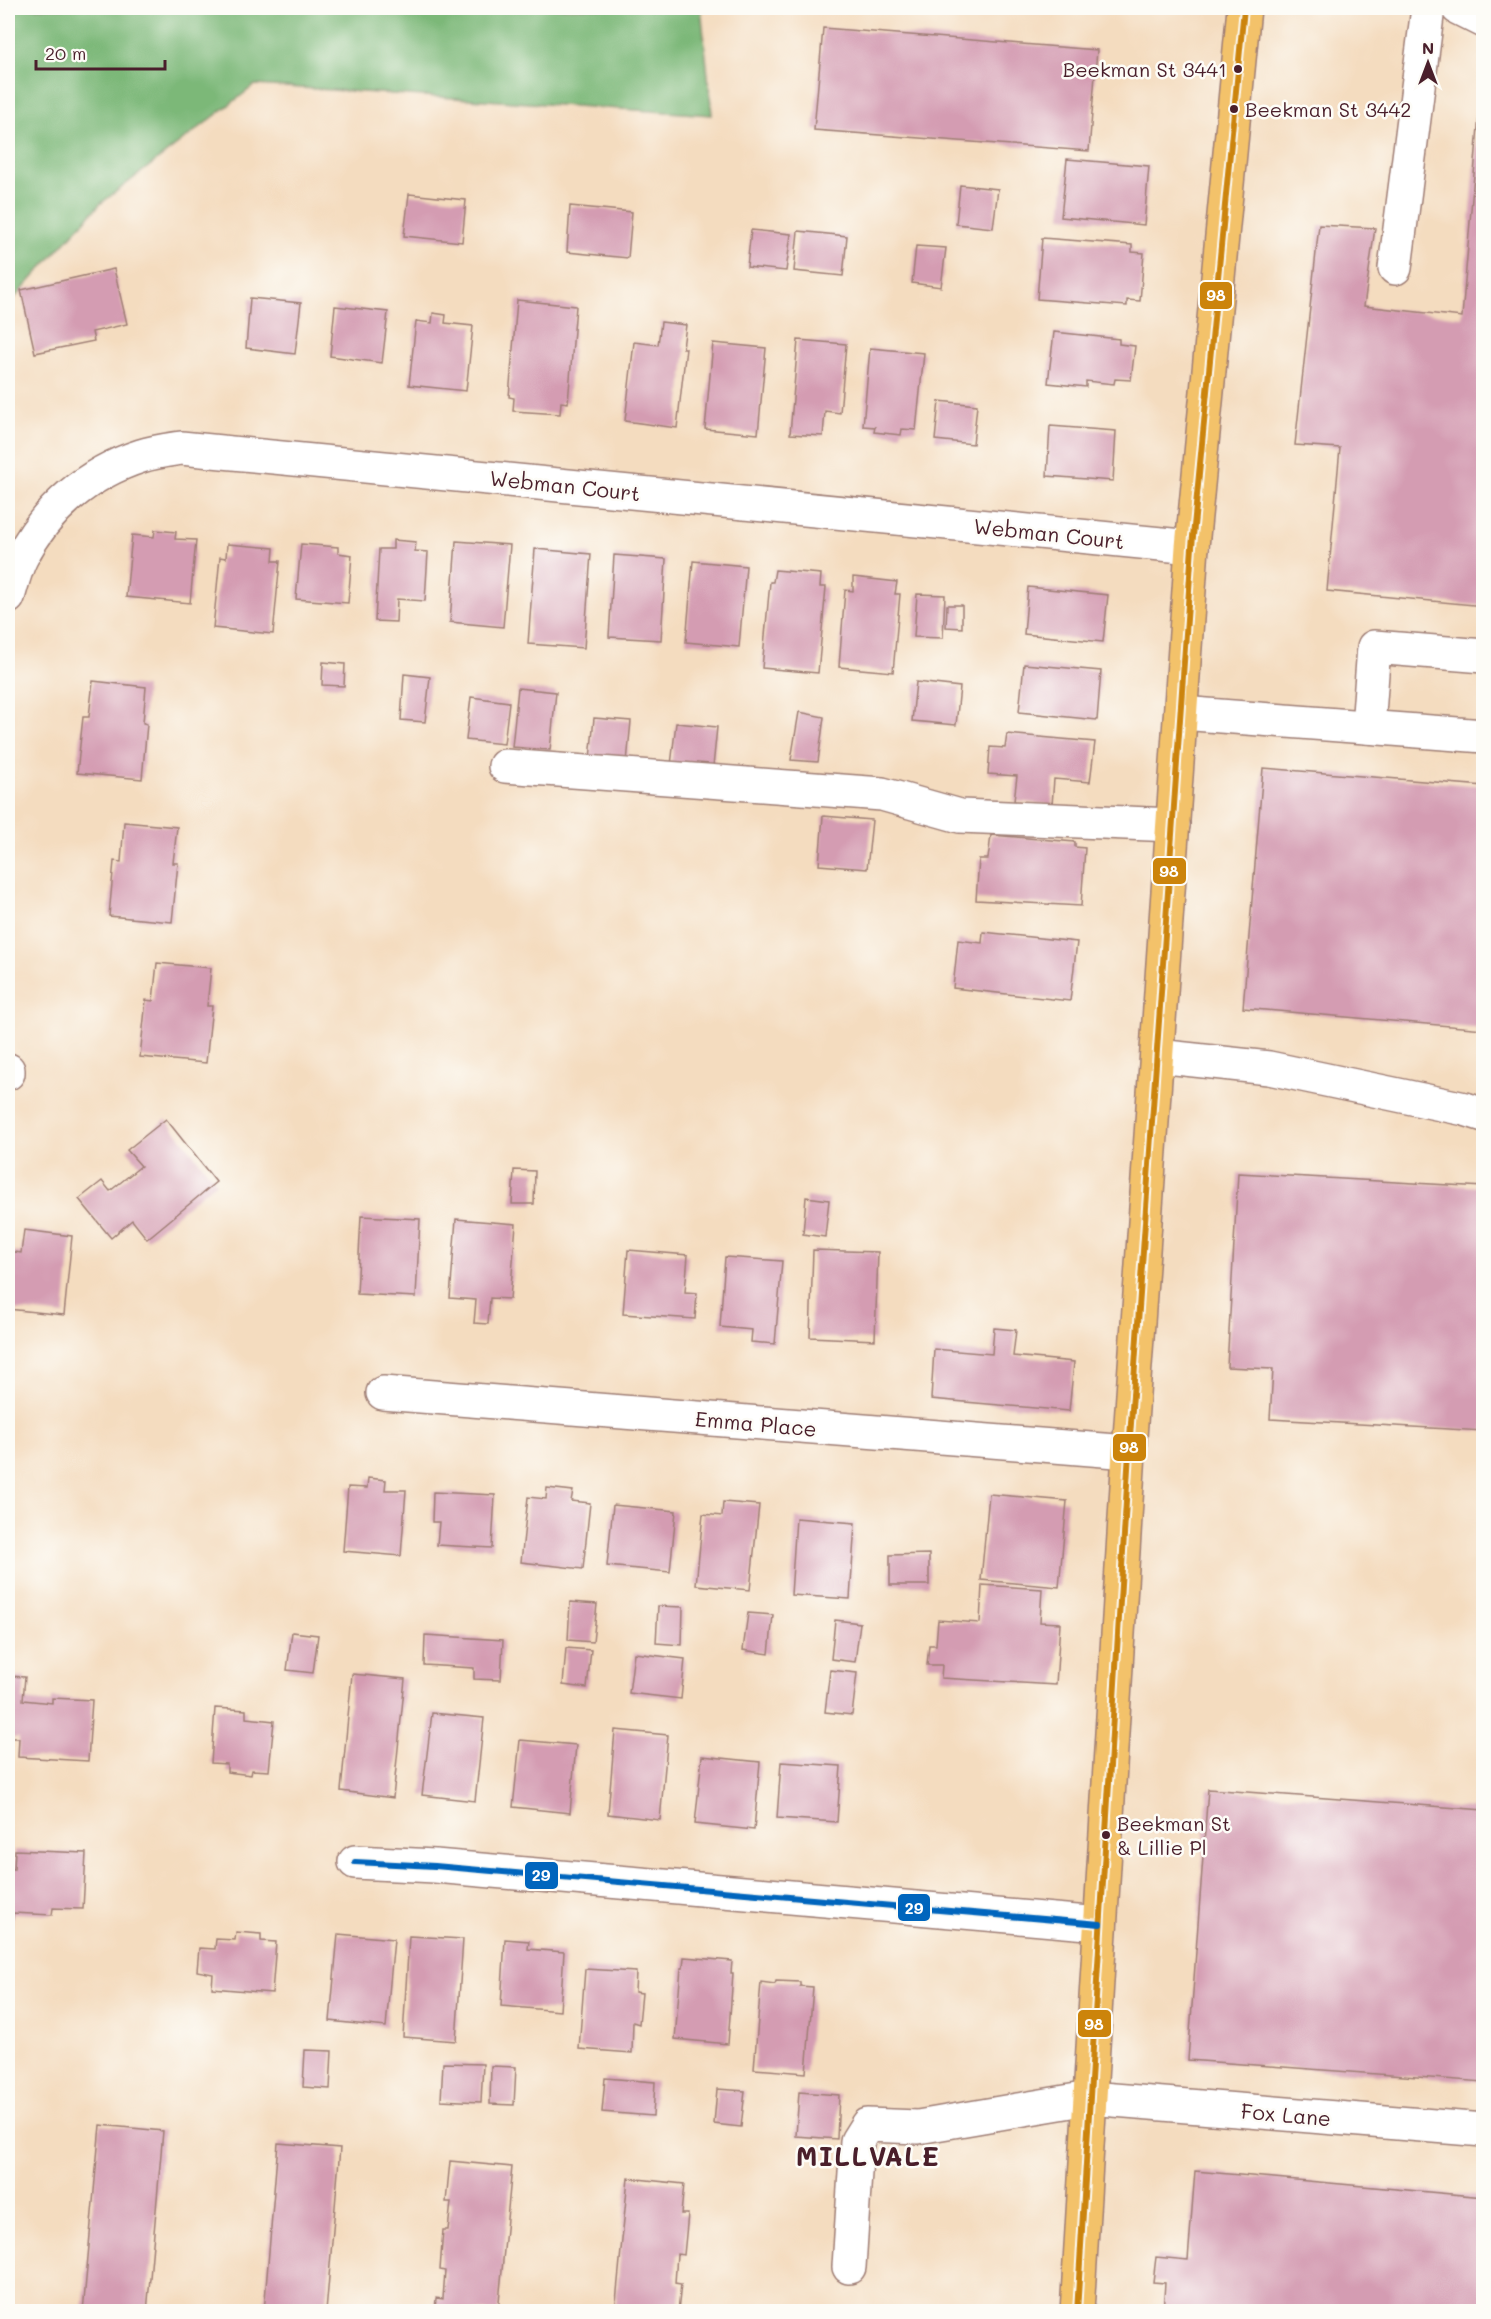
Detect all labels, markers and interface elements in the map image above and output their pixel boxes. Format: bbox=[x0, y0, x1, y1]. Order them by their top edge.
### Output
scale bar bbox=[36, 33, 165, 71]
north arrow bbox=[1398, 33, 1458, 93]
text: N bbox=[1422, 37, 1434, 58]
text: 20 m bbox=[45, 41, 86, 65]
place label: Beekman St 3441 bbox=[1063, 56, 1227, 82]
marker: Beekman St 3441 bbox=[1232, 63, 1244, 75]
place label: Beekman St 3442 bbox=[1245, 96, 1411, 122]
marker: Beekman St 3442 bbox=[1228, 103, 1240, 115]
line badge: 98 bbox=[1199, 281, 1233, 310]
text: 98 bbox=[1206, 284, 1226, 305]
street label: Webman Court bbox=[488, 464, 642, 506]
street label: Webman Court bbox=[972, 512, 1126, 554]
line badge: 98 bbox=[1152, 857, 1187, 885]
text: 98 bbox=[1159, 860, 1179, 881]
street label: Emma Place bbox=[694, 1404, 818, 1442]
line badge: 98 bbox=[1112, 1433, 1147, 1462]
text: 98 bbox=[1119, 1436, 1139, 1457]
place label: Beekman St & Lillie Pl bbox=[1117, 1810, 1231, 1860]
marker: Beekman St & Lillie Pl bbox=[1100, 1829, 1112, 1841]
line badge: 29 bbox=[524, 1861, 559, 1890]
text: 29 bbox=[532, 1864, 551, 1885]
line badge: 29 bbox=[897, 1893, 931, 1922]
text: 29 bbox=[905, 1897, 924, 1918]
line badge: 98 bbox=[1077, 2009, 1112, 2038]
text: 98 bbox=[1084, 2013, 1104, 2034]
street label: Fox Lane bbox=[1240, 2097, 1332, 2131]
district label: MILLVALE bbox=[796, 2138, 940, 2173]

